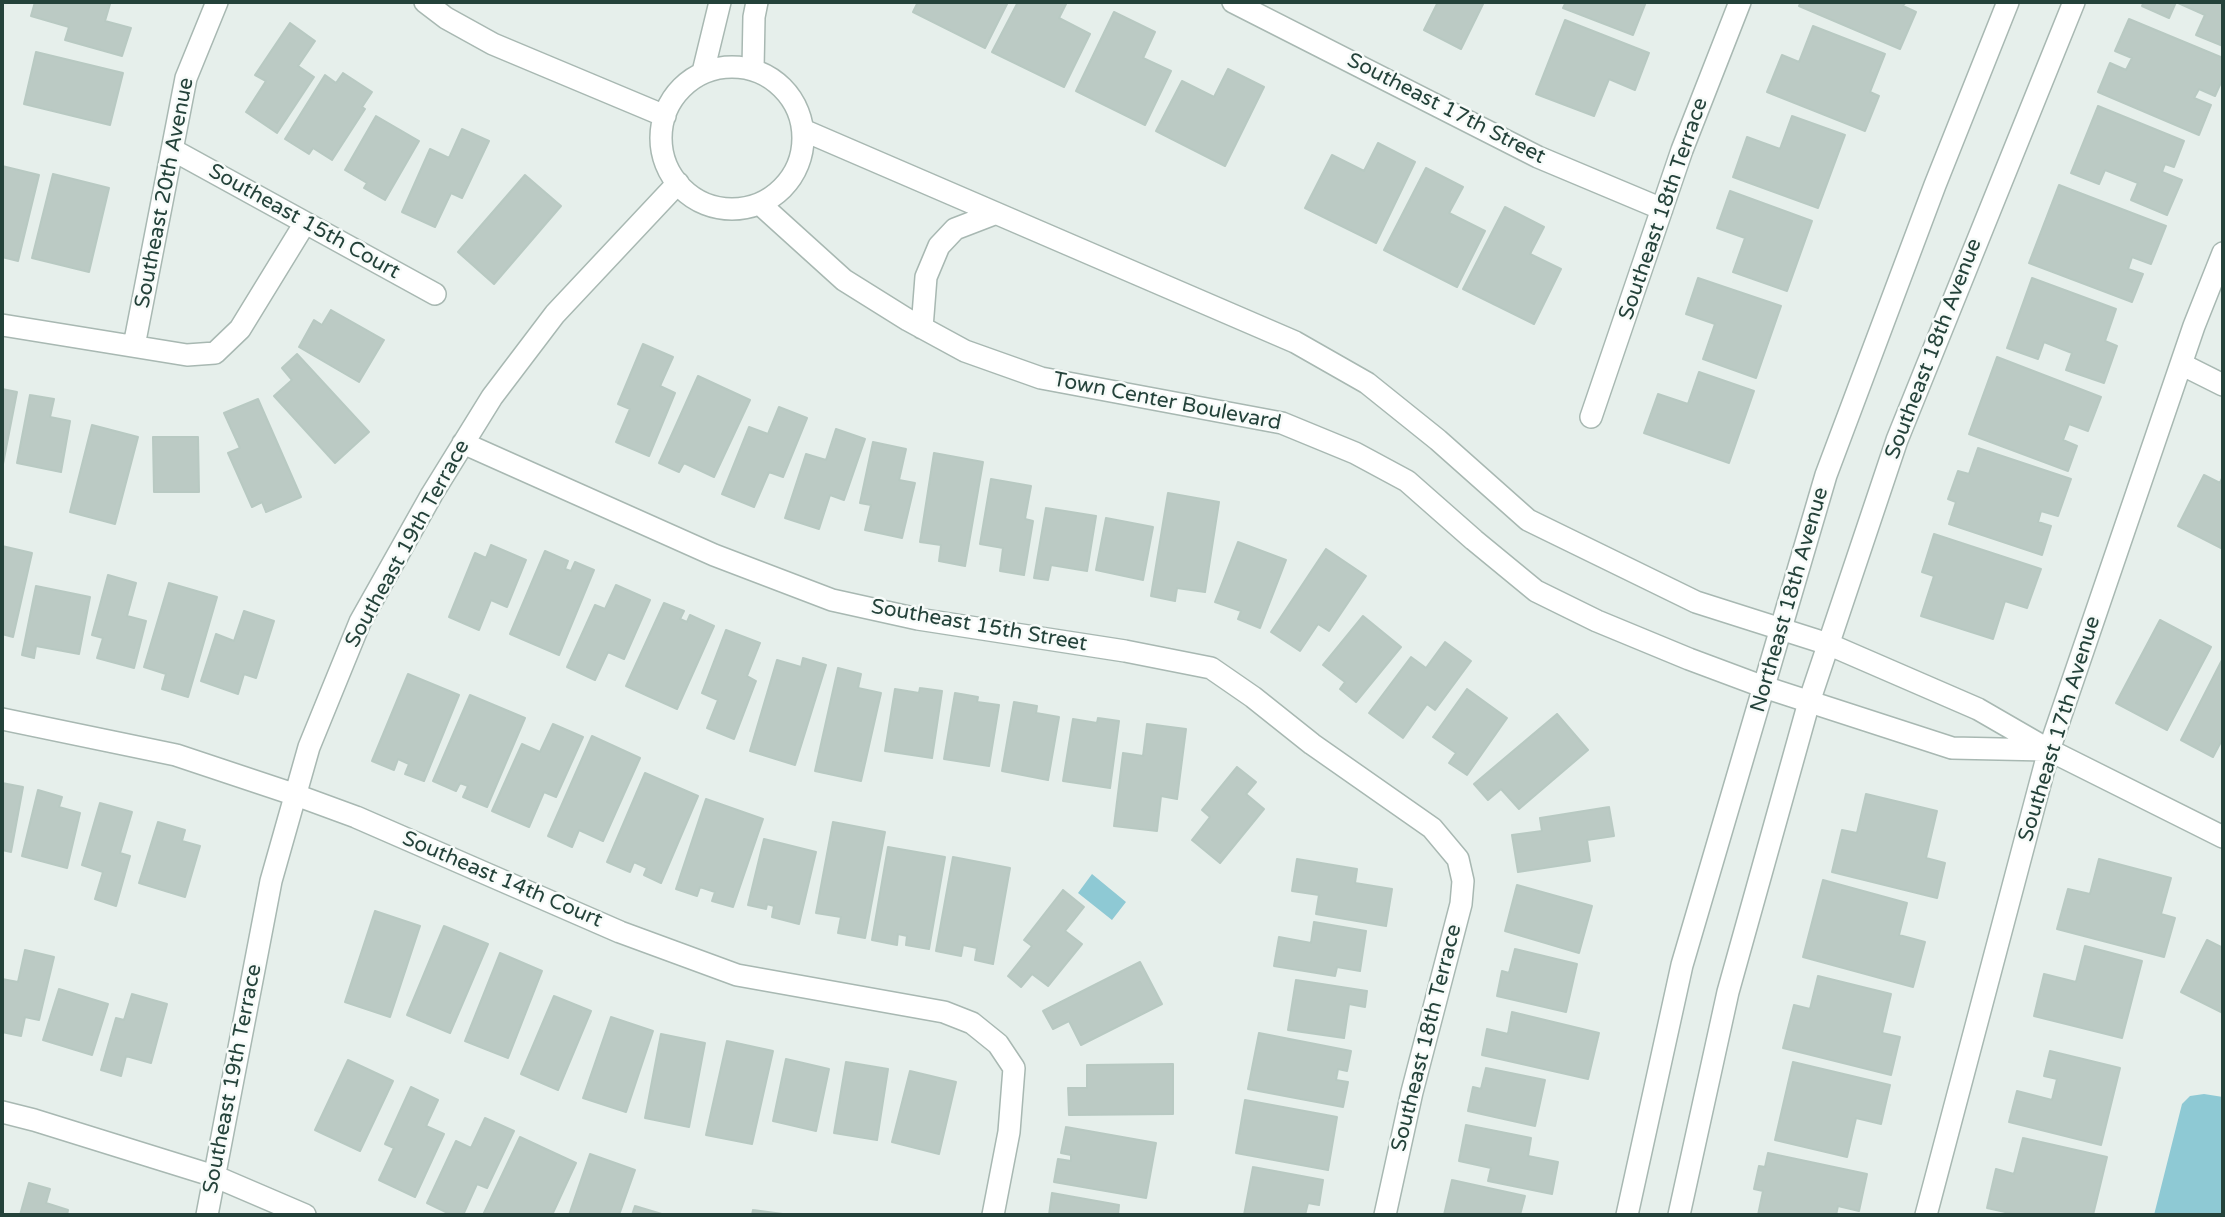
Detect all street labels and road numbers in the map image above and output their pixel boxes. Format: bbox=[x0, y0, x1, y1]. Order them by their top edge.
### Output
street label: Southeast 17th Street bbox=[1343, 48, 1549, 170]
street label: Southeast 20th Avenue bbox=[130, 76, 200, 310]
street label: Southeast 18th Terrace bbox=[1614, 95, 1714, 323]
street label: Southeast 15th Court bbox=[204, 159, 404, 285]
street label: Southeast 18th Avenue bbox=[1880, 235, 1988, 463]
street label: Town Center Boulevard bbox=[1051, 368, 1283, 436]
street label: Southeast 19th Terrace bbox=[340, 436, 476, 652]
street label: Northeast 18th Avenue bbox=[1746, 484, 1834, 716]
street label: Southeast 15th Street bbox=[869, 595, 1089, 657]
street label: Southeast 17th Avenue bbox=[2014, 613, 2106, 845]
street label: Southeast 14th Court bbox=[398, 826, 606, 934]
street label: Southeast 18th Terrace bbox=[1387, 922, 1467, 1154]
street label: Southeast 19th Terrace bbox=[198, 962, 268, 1196]

